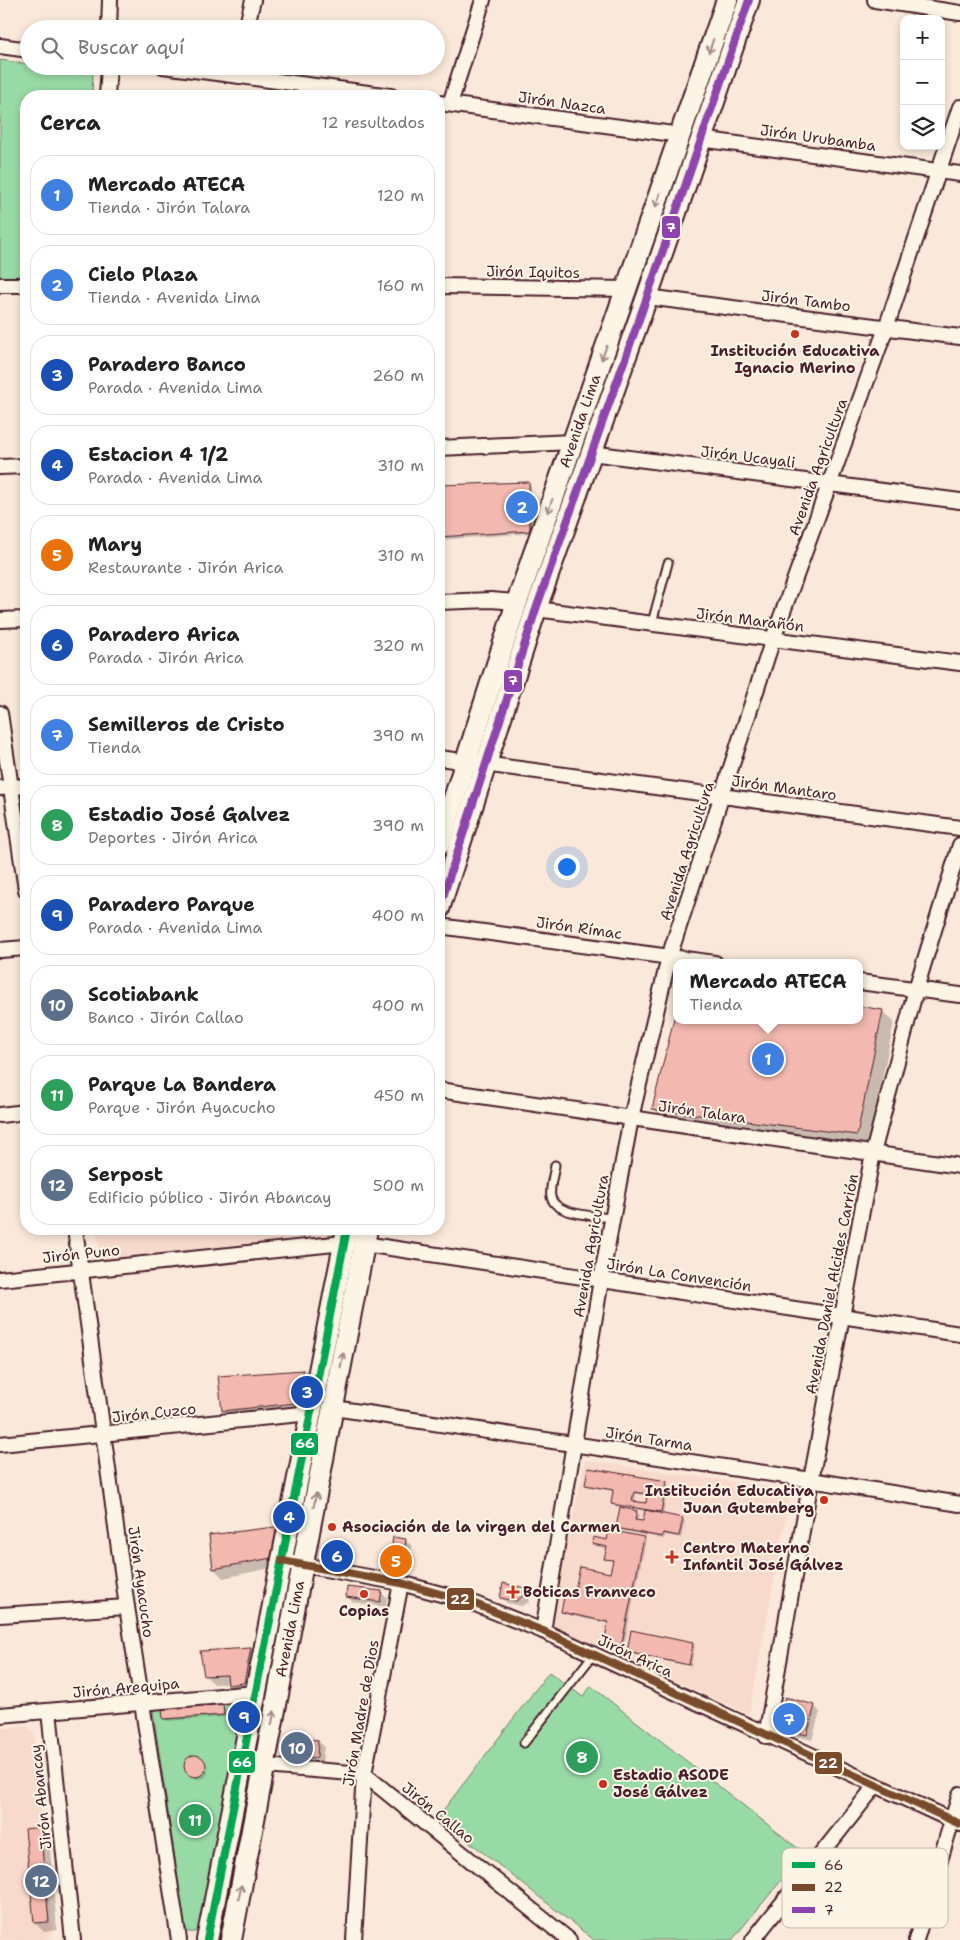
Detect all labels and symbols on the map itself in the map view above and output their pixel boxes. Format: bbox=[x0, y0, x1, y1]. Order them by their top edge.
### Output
one-way arrow bbox=[706, 38, 715, 53]
street label: Jirón Nazca bbox=[517, 87, 608, 119]
street label: Jirón Urubamba bbox=[759, 120, 878, 156]
one-way arrow bbox=[653, 191, 662, 207]
line badge: 7 bbox=[661, 215, 681, 239]
text: 7 bbox=[666, 218, 676, 236]
street label: Jirón Iquitos bbox=[486, 261, 580, 283]
street label: Jirón Tambo bbox=[760, 286, 852, 316]
marker: Institución Educativa Ignacio Merino bbox=[789, 328, 801, 340]
place label: Institución Educativa Ignacio Merino bbox=[710, 341, 880, 378]
one-way arrow bbox=[599, 345, 608, 360]
street label: Avenida Lima bbox=[555, 371, 606, 471]
street label: Avenida Agricultura bbox=[784, 395, 852, 538]
street label: Jirón Ucayali bbox=[700, 441, 796, 473]
pin: 2 bbox=[506, 488, 538, 526]
one-way arrow bbox=[545, 498, 554, 513]
street label: Jirón Marañón bbox=[695, 603, 805, 637]
line badge: 7 bbox=[503, 669, 523, 693]
text: 7 bbox=[508, 671, 518, 689]
street label: Jirón Mantaro bbox=[730, 771, 838, 805]
street label: Avenida Agricultura bbox=[655, 778, 719, 923]
your location bbox=[554, 854, 580, 880]
street label: Jirón Rímac bbox=[535, 912, 623, 944]
pin: 1 bbox=[752, 1040, 784, 1078]
street label: Jirón Talara bbox=[657, 1096, 748, 1128]
street label: Avenida Agricultura bbox=[569, 1172, 614, 1319]
street label: Avenida Daniel Alcides Carrión bbox=[801, 1172, 863, 1396]
street label: Jirón Puno bbox=[41, 1240, 121, 1268]
street label: Jirón La Convención bbox=[605, 1254, 753, 1296]
one-way arrow bbox=[338, 1352, 348, 1368]
pin: 3 bbox=[291, 1373, 323, 1411]
street label: Jirón Cuzco bbox=[111, 1399, 197, 1427]
street label: Jirón Tarma bbox=[604, 1422, 695, 1456]
line badge: 66 bbox=[290, 1432, 319, 1456]
text: 66 bbox=[295, 1434, 315, 1452]
place label: Institución Educativa Juan Gutemberg bbox=[645, 1481, 815, 1518]
one-way arrow bbox=[311, 1492, 321, 1508]
marker: Institución Educativa Juan Gutemberg bbox=[818, 1494, 830, 1506]
pin: 4 bbox=[273, 1498, 305, 1536]
place label: Asociación de la virgen del Carmen bbox=[342, 1517, 620, 1537]
marker: Asociación de la virgen del Carmen bbox=[326, 1521, 338, 1533]
street label: Jirón Ayacucho bbox=[123, 1525, 159, 1639]
pin: 6 bbox=[321, 1537, 353, 1575]
place label: Centro Materno Infantil José Gálvez bbox=[683, 1538, 844, 1575]
pin: 5 bbox=[380, 1542, 412, 1580]
marker: Centro Materno Infantil José Gálvez bbox=[665, 1550, 679, 1564]
street label: Avenida Lima bbox=[271, 1578, 309, 1679]
place label: Boticas Franveco bbox=[523, 1582, 656, 1602]
marker: Boticas Franveco bbox=[507, 1586, 519, 1598]
line badge: 22 bbox=[446, 1587, 475, 1611]
marker: Copias bbox=[358, 1588, 370, 1600]
text: 22 bbox=[450, 1590, 470, 1608]
place label: Copias bbox=[339, 1601, 389, 1621]
street label: Jirón Arica bbox=[594, 1630, 676, 1682]
street label: Jirón Madre de Dios bbox=[338, 1638, 384, 1788]
street label: Jirón Arequipa bbox=[72, 1673, 181, 1703]
pin: 9 bbox=[228, 1698, 260, 1736]
pin: 7 bbox=[773, 1700, 805, 1738]
one-way arrow bbox=[269, 1710, 279, 1726]
pin: 10 bbox=[281, 1729, 313, 1767]
pin: 8 bbox=[566, 1738, 598, 1776]
street label: Jirón Abancay bbox=[26, 1743, 56, 1851]
line badge: 66 bbox=[228, 1750, 256, 1774]
line badge: 22 bbox=[814, 1751, 843, 1775]
text: 66 bbox=[232, 1753, 252, 1771]
text: 22 bbox=[818, 1754, 838, 1772]
place label: Estadio ASODE José Gálvez bbox=[613, 1765, 729, 1802]
street label: Jirón Callao bbox=[398, 1778, 478, 1848]
marker: Estadio ASODE José Gálvez bbox=[597, 1778, 609, 1790]
pin: 11 bbox=[179, 1801, 211, 1839]
legend bbox=[782, 1848, 948, 1928]
text: 66 bbox=[824, 1856, 843, 1874]
pin: 12 bbox=[25, 1862, 57, 1900]
text: 22 bbox=[824, 1878, 843, 1896]
one-way arrow bbox=[236, 1885, 245, 1901]
text: 7 bbox=[824, 1901, 834, 1919]

